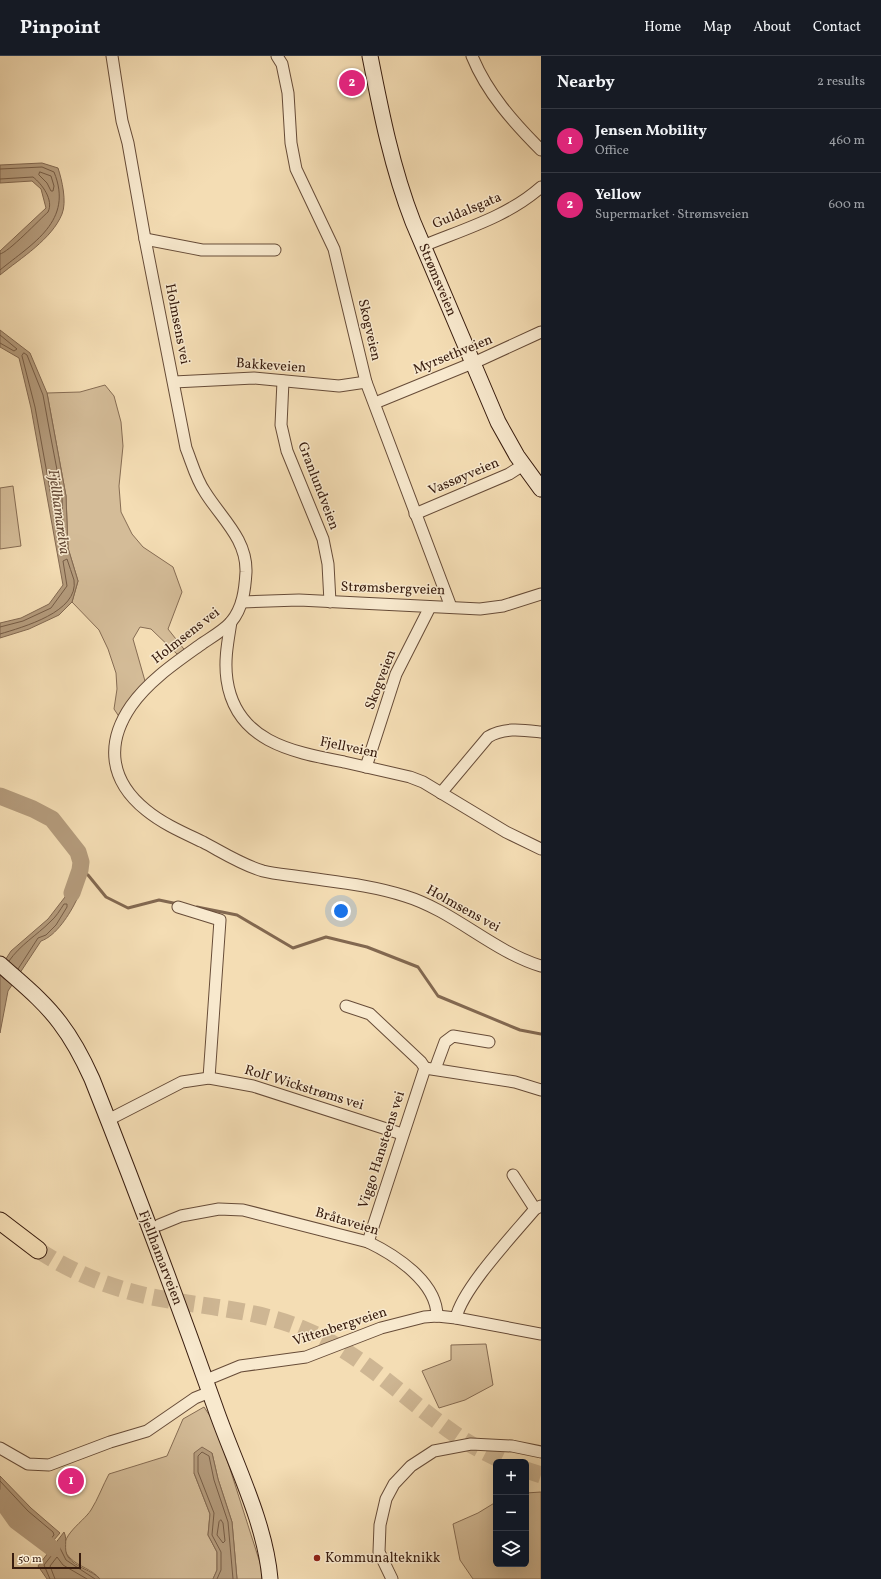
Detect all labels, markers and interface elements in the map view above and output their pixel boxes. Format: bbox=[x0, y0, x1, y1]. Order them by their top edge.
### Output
text: Pinpoint bbox=[20, 15, 100, 41]
text: Home bbox=[644, 18, 681, 37]
text: Map bbox=[703, 18, 731, 37]
text: About bbox=[753, 18, 791, 37]
text: Contact bbox=[813, 18, 861, 37]
pin: 2 bbox=[339, 68, 365, 98]
text: Nearby bbox=[557, 71, 615, 94]
text: 2 results bbox=[817, 73, 865, 91]
text: Jensen Mobility bbox=[595, 121, 707, 142]
text: 1 bbox=[567, 132, 573, 150]
text: 460 m bbox=[829, 132, 865, 150]
text: Office bbox=[595, 142, 629, 160]
text: Yellow bbox=[595, 185, 641, 206]
street label: Guldalsgata bbox=[430, 188, 504, 234]
text: 2 bbox=[567, 196, 573, 214]
text: 600 m bbox=[828, 196, 865, 214]
text: Supermarket · Strømsveien bbox=[595, 206, 749, 224]
street label: Strømsveien bbox=[413, 241, 461, 319]
street label: Holmsens vei bbox=[160, 282, 194, 366]
street label: Skogveien bbox=[353, 297, 385, 363]
street label: Myrsethveien bbox=[410, 330, 496, 380]
street label: Bakkeveien bbox=[235, 354, 307, 378]
street label: Granlundveien bbox=[292, 439, 344, 533]
street label: Vassøyveien bbox=[426, 454, 502, 500]
water label: Fjellhamarelva bbox=[42, 468, 74, 556]
street label: Strømsbergveien bbox=[340, 578, 446, 600]
street label: Holmsens vei bbox=[148, 603, 224, 669]
street label: Skogveien bbox=[361, 647, 401, 713]
street label: Fjellveien bbox=[318, 733, 380, 763]
street label: Holmsens vei bbox=[423, 881, 503, 937]
your location bbox=[331, 901, 351, 921]
street label: Rolf Wickstrøms vei bbox=[242, 1061, 366, 1115]
street label: Viggo Hansteens vei bbox=[354, 1089, 410, 1211]
street label: Bråtaveien bbox=[313, 1203, 381, 1241]
street label: Fjellhamarveien bbox=[133, 1208, 187, 1308]
street label: Vittenbergveien bbox=[290, 1303, 390, 1351]
map controls bbox=[493, 1459, 529, 1567]
button: + bbox=[493, 1459, 529, 1495]
pin: 1 bbox=[58, 1466, 84, 1496]
button: − bbox=[493, 1495, 529, 1531]
button: layers bbox=[493, 1531, 529, 1567]
place label: Kommunalteknikk bbox=[325, 1549, 441, 1568]
scale bar bbox=[12, 1551, 81, 1570]
text: 50 m bbox=[18, 1552, 42, 1567]
marker: Kommunalteknikk bbox=[312, 1553, 322, 1563]

